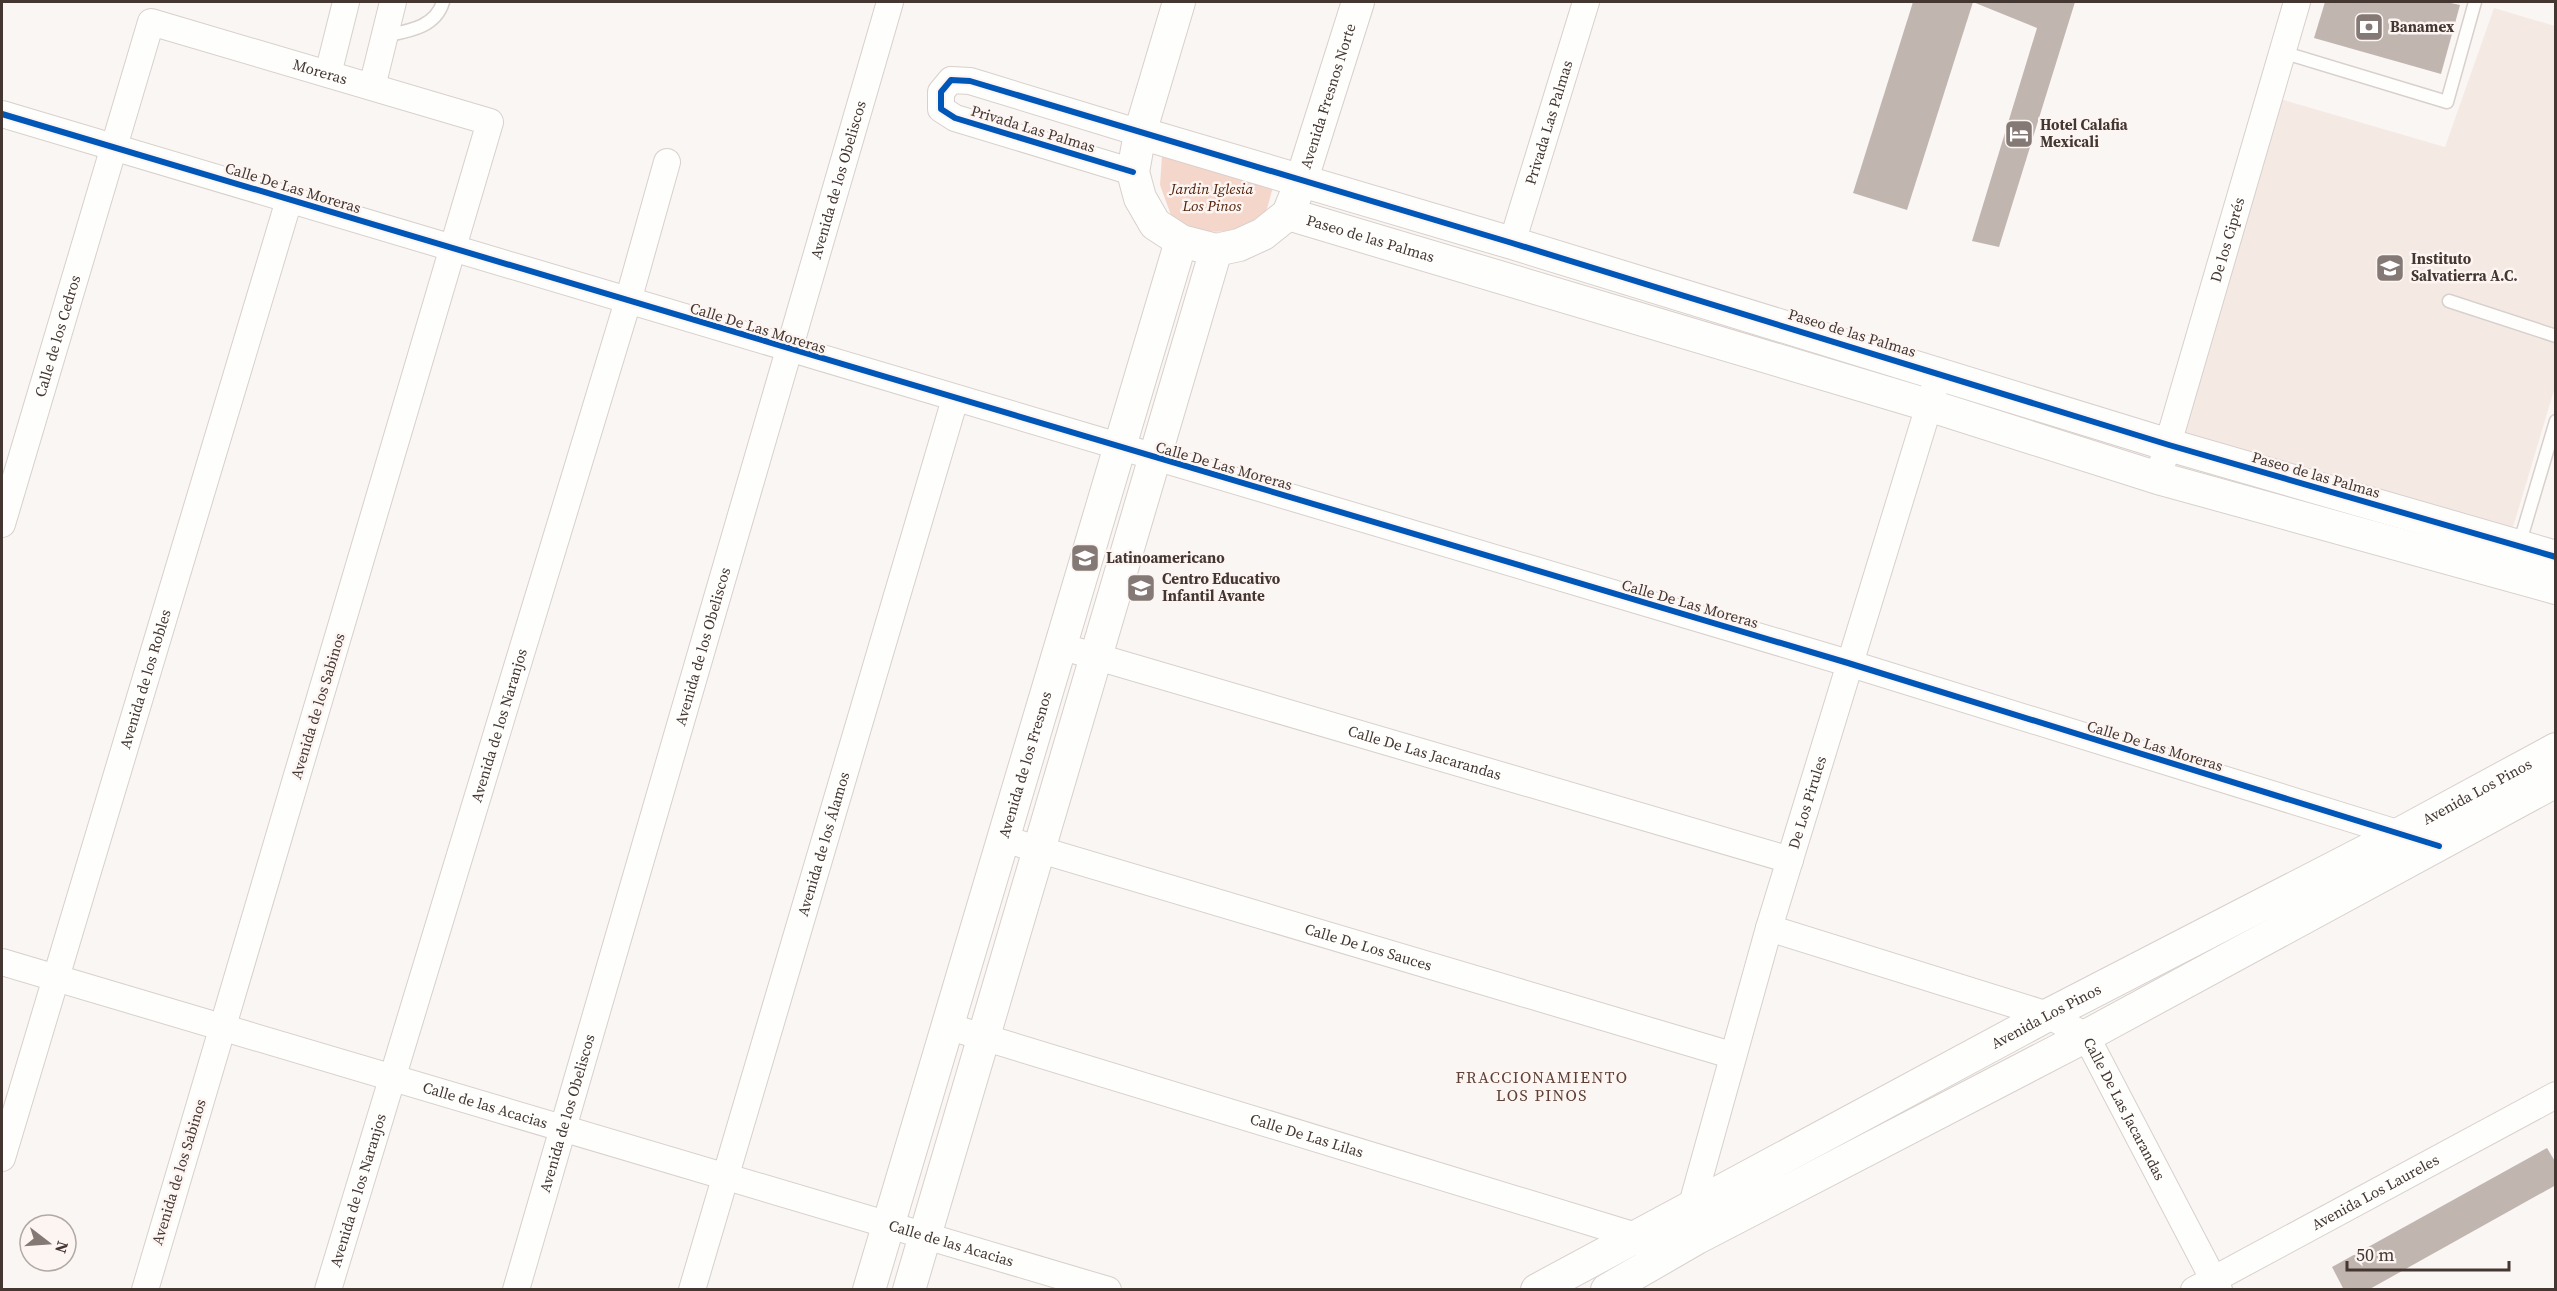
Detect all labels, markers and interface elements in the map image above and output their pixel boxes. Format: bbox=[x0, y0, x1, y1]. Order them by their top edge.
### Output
bank icon: Banamex bbox=[2353, 11, 2385, 43]
place label: Banamex bbox=[2390, 16, 2455, 37]
street label: Avenida Fresnos Norte bbox=[1295, 20, 1361, 171]
street label: Moreras bbox=[291, 53, 350, 89]
street label: Privada Las Palmas bbox=[1520, 58, 1577, 187]
street label: Avenida de los Obeliscos bbox=[805, 98, 871, 261]
street label: Privada Las Palmas bbox=[968, 100, 1098, 157]
place label: Hotel Calafia Mexicali bbox=[2040, 114, 2129, 152]
hotel icon: Hotel Calafia Mexicali bbox=[2003, 118, 2035, 150]
street label: Calle De Las Moreras bbox=[223, 157, 364, 218]
park label: Jardin Iglesia Los Pinos bbox=[1169, 178, 1253, 216]
street label: De los Ciprés bbox=[2205, 195, 2249, 285]
street label: Paseo de las Palmas bbox=[1304, 209, 1437, 267]
place label: Instituto Salvatierra A.C. bbox=[2411, 248, 2518, 286]
school or university icon: Instituto Salvatierra A.C. bbox=[2374, 252, 2406, 284]
street label: Calle de los Cedros bbox=[29, 272, 85, 399]
street label: Calle De Las Moreras bbox=[688, 297, 829, 358]
street label: Paseo de las Palmas bbox=[1786, 303, 1919, 362]
street label: Calle De Las Moreras bbox=[1153, 436, 1295, 495]
street label: Paseo de las Palmas bbox=[2250, 446, 2383, 503]
school or university icon: Latinoamericano bbox=[1069, 542, 1101, 574]
place label: Latinoamericano bbox=[1106, 547, 1225, 568]
street label: Avenida de los Obeliscos bbox=[669, 565, 735, 728]
place label: Centro Educativo Infantil Avante bbox=[1162, 568, 1281, 606]
school or university icon: Centro Educativo Infantil Avante bbox=[1125, 572, 1157, 604]
street label: Calle De Las Moreras bbox=[1619, 574, 1761, 633]
street label: Avenida de los Robles bbox=[114, 607, 176, 751]
street label: Avenida de los Sabinos bbox=[285, 630, 350, 781]
street label: Avenida de los Naranjos bbox=[466, 646, 532, 805]
street label: Avenida de los Fresnos bbox=[993, 689, 1056, 840]
street label: Calle De Las Moreras bbox=[2085, 715, 2226, 776]
street label: Calle De Las Jacarandas bbox=[1346, 720, 1504, 785]
street label: De Los Pirules bbox=[1783, 753, 1831, 852]
street label: Avenida Los Pinos bbox=[2418, 753, 2535, 829]
street label: Avenida de los Álamos bbox=[792, 769, 854, 919]
street label: Calle De Los Sauces bbox=[1302, 918, 1435, 976]
street label: Avenida Los Pinos bbox=[1987, 978, 2105, 1054]
street label: Avenida de los Obeliscos bbox=[534, 1032, 600, 1195]
street label: Calle De Las Jacarandas bbox=[2079, 1034, 2171, 1184]
district label: FRACCIONAMIENTO LOS PINOS bbox=[1455, 1066, 1629, 1106]
street label: Calle de las Acacias bbox=[420, 1076, 550, 1133]
street label: Avenida de los Sabinos bbox=[146, 1096, 211, 1247]
street label: Calle De Las Lilas bbox=[1248, 1108, 1366, 1162]
street label: Avenida de los Naranjos bbox=[324, 1111, 391, 1270]
street label: Avenida Los Laureles bbox=[2308, 1149, 2443, 1235]
north arrow bbox=[18, 1213, 78, 1273]
street label: Calle de las Acacias bbox=[886, 1215, 1016, 1271]
scale bar bbox=[2347, 1234, 2509, 1272]
text: N bbox=[50, 1239, 75, 1257]
text: 50 m bbox=[2356, 1242, 2394, 1267]

